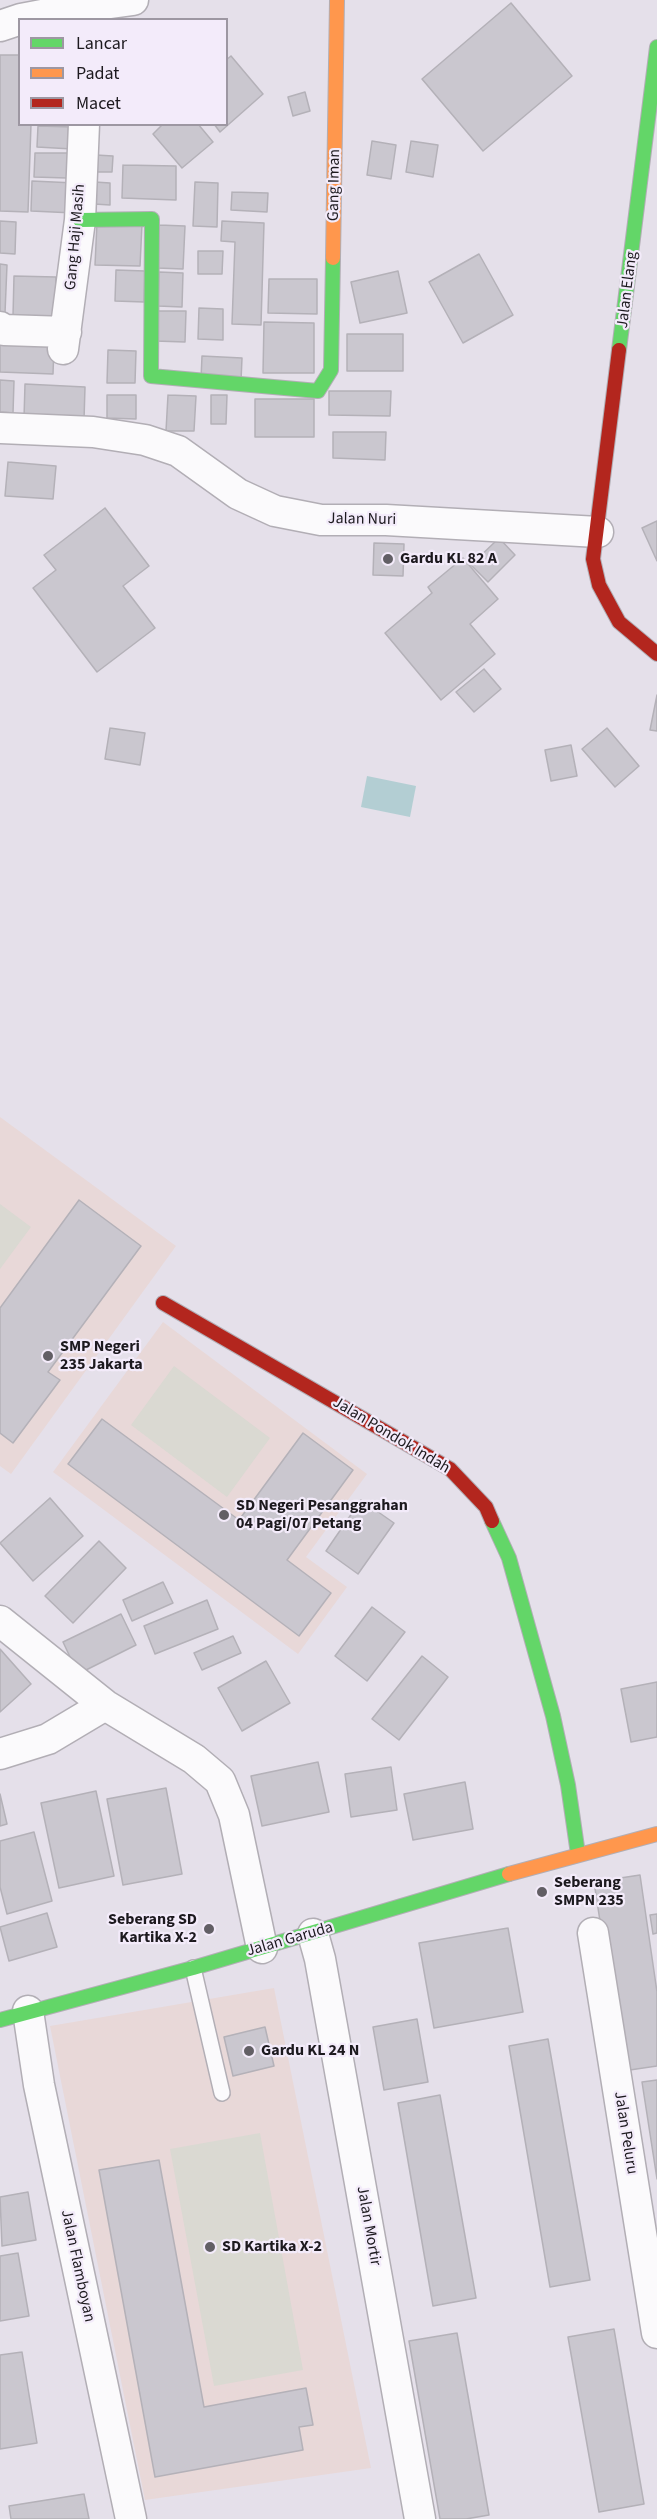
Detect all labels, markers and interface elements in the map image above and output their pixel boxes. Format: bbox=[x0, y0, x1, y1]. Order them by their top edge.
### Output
legend bbox=[18, 18, 228, 126]
text: Lancar bbox=[76, 31, 127, 56]
text: Padat bbox=[76, 61, 119, 86]
text: Macet bbox=[76, 91, 121, 116]
street label: Gang Iman bbox=[325, 149, 345, 221]
street label: Gang Haji Masih bbox=[62, 183, 90, 291]
street label: Jalan Elang bbox=[614, 251, 642, 329]
street label: Jalan Nuri bbox=[328, 510, 396, 530]
place label: Gardu KL 82 A bbox=[400, 549, 497, 569]
marker: Gardu KL 82 A bbox=[381, 552, 395, 566]
place label: SMP Negeri 235 Jakarta bbox=[60, 1337, 143, 1375]
marker: SMP Negeri 235 Jakarta bbox=[41, 1349, 55, 1363]
street label: Jalan Pondok Indah bbox=[329, 1393, 453, 1479]
place label: SD Negeri Pesanggrahan 04 Pagi/07 Petang bbox=[236, 1496, 408, 1534]
marker: SD Negeri Pesanggrahan 04 Pagi/07 Petang bbox=[217, 1508, 231, 1522]
place label: Seberang SMPN 235 bbox=[554, 1873, 624, 1911]
marker: Seberang SMPN 235 bbox=[535, 1885, 549, 1899]
place label: Seberang SD Kartika X-2 bbox=[108, 1910, 197, 1948]
street label: Jalan Garuda bbox=[245, 1919, 335, 1961]
marker: Seberang SD Kartika X-2 bbox=[202, 1922, 216, 1936]
place label: Gardu KL 24 N bbox=[261, 2041, 359, 2061]
marker: Gardu KL 24 N bbox=[242, 2044, 256, 2058]
street label: Jalan Peluru bbox=[609, 2090, 641, 2176]
street label: Jalan Mortir bbox=[352, 2185, 384, 2267]
street label: Jalan Flamboyan bbox=[56, 2208, 98, 2324]
place label: SD Kartika X-2 bbox=[222, 2237, 322, 2257]
marker: SD Kartika X-2 bbox=[203, 2240, 217, 2254]

